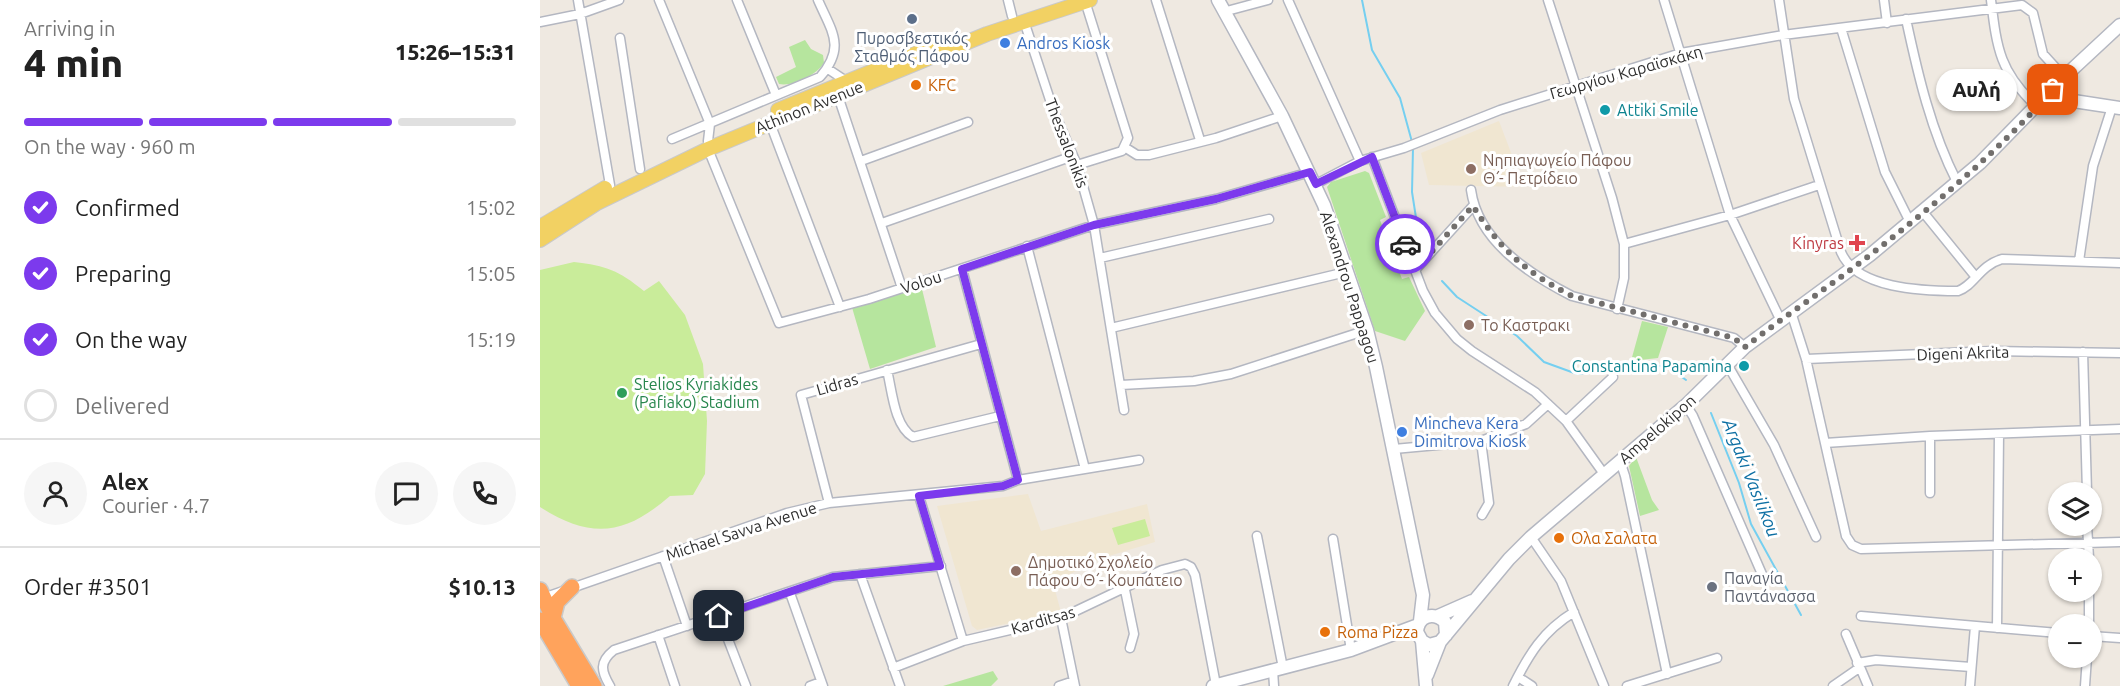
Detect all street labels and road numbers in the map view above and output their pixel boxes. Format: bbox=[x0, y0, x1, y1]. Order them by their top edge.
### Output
street label: Γεωργίου Καραϊσκάκη bbox=[1548, 42, 1704, 102]
street label: Athinon Avenue bbox=[752, 77, 866, 137]
street label: Thessalonikis bbox=[1042, 96, 1092, 190]
street label: Alexandrou Pappagou bbox=[1317, 209, 1383, 365]
street label: Volou bbox=[898, 267, 944, 297]
street label: Digeni Akrita bbox=[1916, 342, 2010, 364]
street label: Lidras bbox=[814, 369, 860, 399]
street label: Ampelokipon bbox=[1615, 391, 1699, 467]
street label: Michael Savva Avenue bbox=[663, 498, 819, 564]
street label: Karditsas bbox=[1009, 602, 1077, 638]

